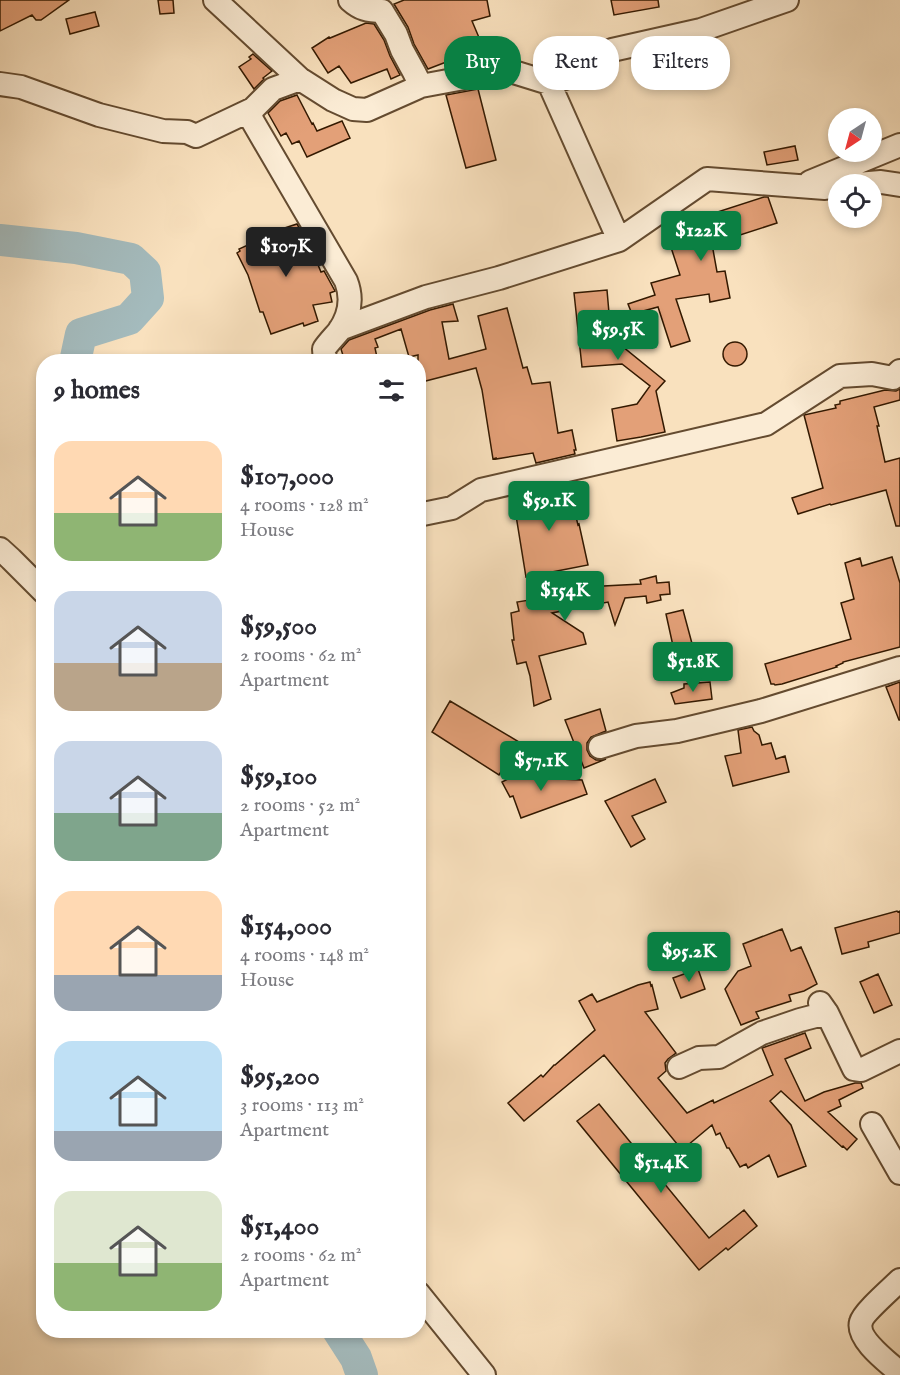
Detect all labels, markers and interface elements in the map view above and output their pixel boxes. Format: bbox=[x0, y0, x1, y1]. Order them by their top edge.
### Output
chip: Buy bbox=[444, 36, 521, 90]
chip: Rent bbox=[533, 36, 619, 90]
chip: Filters bbox=[631, 36, 730, 90]
north arrow bbox=[828, 108, 882, 162]
map controls bbox=[828, 108, 882, 228]
button: locate bbox=[828, 174, 882, 228]
pin: $122K bbox=[659, 211, 743, 262]
text: $122K bbox=[675, 218, 727, 243]
pin: $107K bbox=[244, 227, 328, 278]
text: $107K bbox=[260, 234, 312, 259]
pin: $59.5K bbox=[569, 310, 667, 361]
text: $59.5K bbox=[591, 317, 645, 342]
text: 9 homes bbox=[54, 374, 140, 407]
icon: filters bbox=[375, 374, 408, 407]
text: $107,000 bbox=[240, 460, 334, 493]
icon: home bbox=[102, 465, 174, 537]
pin: $59.1K bbox=[500, 481, 598, 532]
text: $59.1K bbox=[522, 488, 576, 513]
text: 4 rooms · 128 m² bbox=[240, 493, 369, 518]
text: House bbox=[240, 518, 294, 543]
pin: $154K bbox=[523, 571, 607, 622]
text: $154K bbox=[540, 578, 590, 603]
text: $59,500 bbox=[240, 610, 317, 643]
icon: home bbox=[102, 615, 174, 687]
pin: $51.8K bbox=[644, 642, 742, 693]
text: 2 rooms · 62 m² bbox=[240, 643, 362, 668]
text: $51.8K bbox=[667, 649, 719, 674]
text: Apartment bbox=[240, 668, 329, 693]
pin: $57.1K bbox=[492, 741, 590, 792]
text: $57.1K bbox=[514, 748, 568, 773]
text: $59,100 bbox=[240, 760, 317, 793]
icon: home bbox=[102, 765, 174, 837]
text: 2 rooms · 52 m² bbox=[240, 793, 360, 818]
text: Apartment bbox=[240, 818, 329, 843]
text: $154,000 bbox=[240, 910, 332, 943]
icon: home bbox=[102, 915, 174, 987]
pin: $95.2K bbox=[640, 932, 738, 983]
text: $95.2K bbox=[661, 939, 717, 964]
text: 4 rooms · 148 m² bbox=[240, 943, 369, 968]
text: House bbox=[240, 968, 294, 993]
text: $95,200 bbox=[240, 1060, 320, 1093]
icon: home bbox=[102, 1065, 174, 1137]
text: 3 rooms · 113 m² bbox=[240, 1093, 364, 1118]
text: Apartment bbox=[240, 1118, 329, 1143]
pin: $51.4K bbox=[612, 1143, 710, 1194]
text: $51.4K bbox=[634, 1150, 688, 1175]
text: $51,400 bbox=[240, 1210, 319, 1243]
icon: home bbox=[102, 1215, 174, 1287]
text: 2 rooms · 62 m² bbox=[240, 1243, 362, 1268]
text: Apartment bbox=[240, 1268, 329, 1293]

